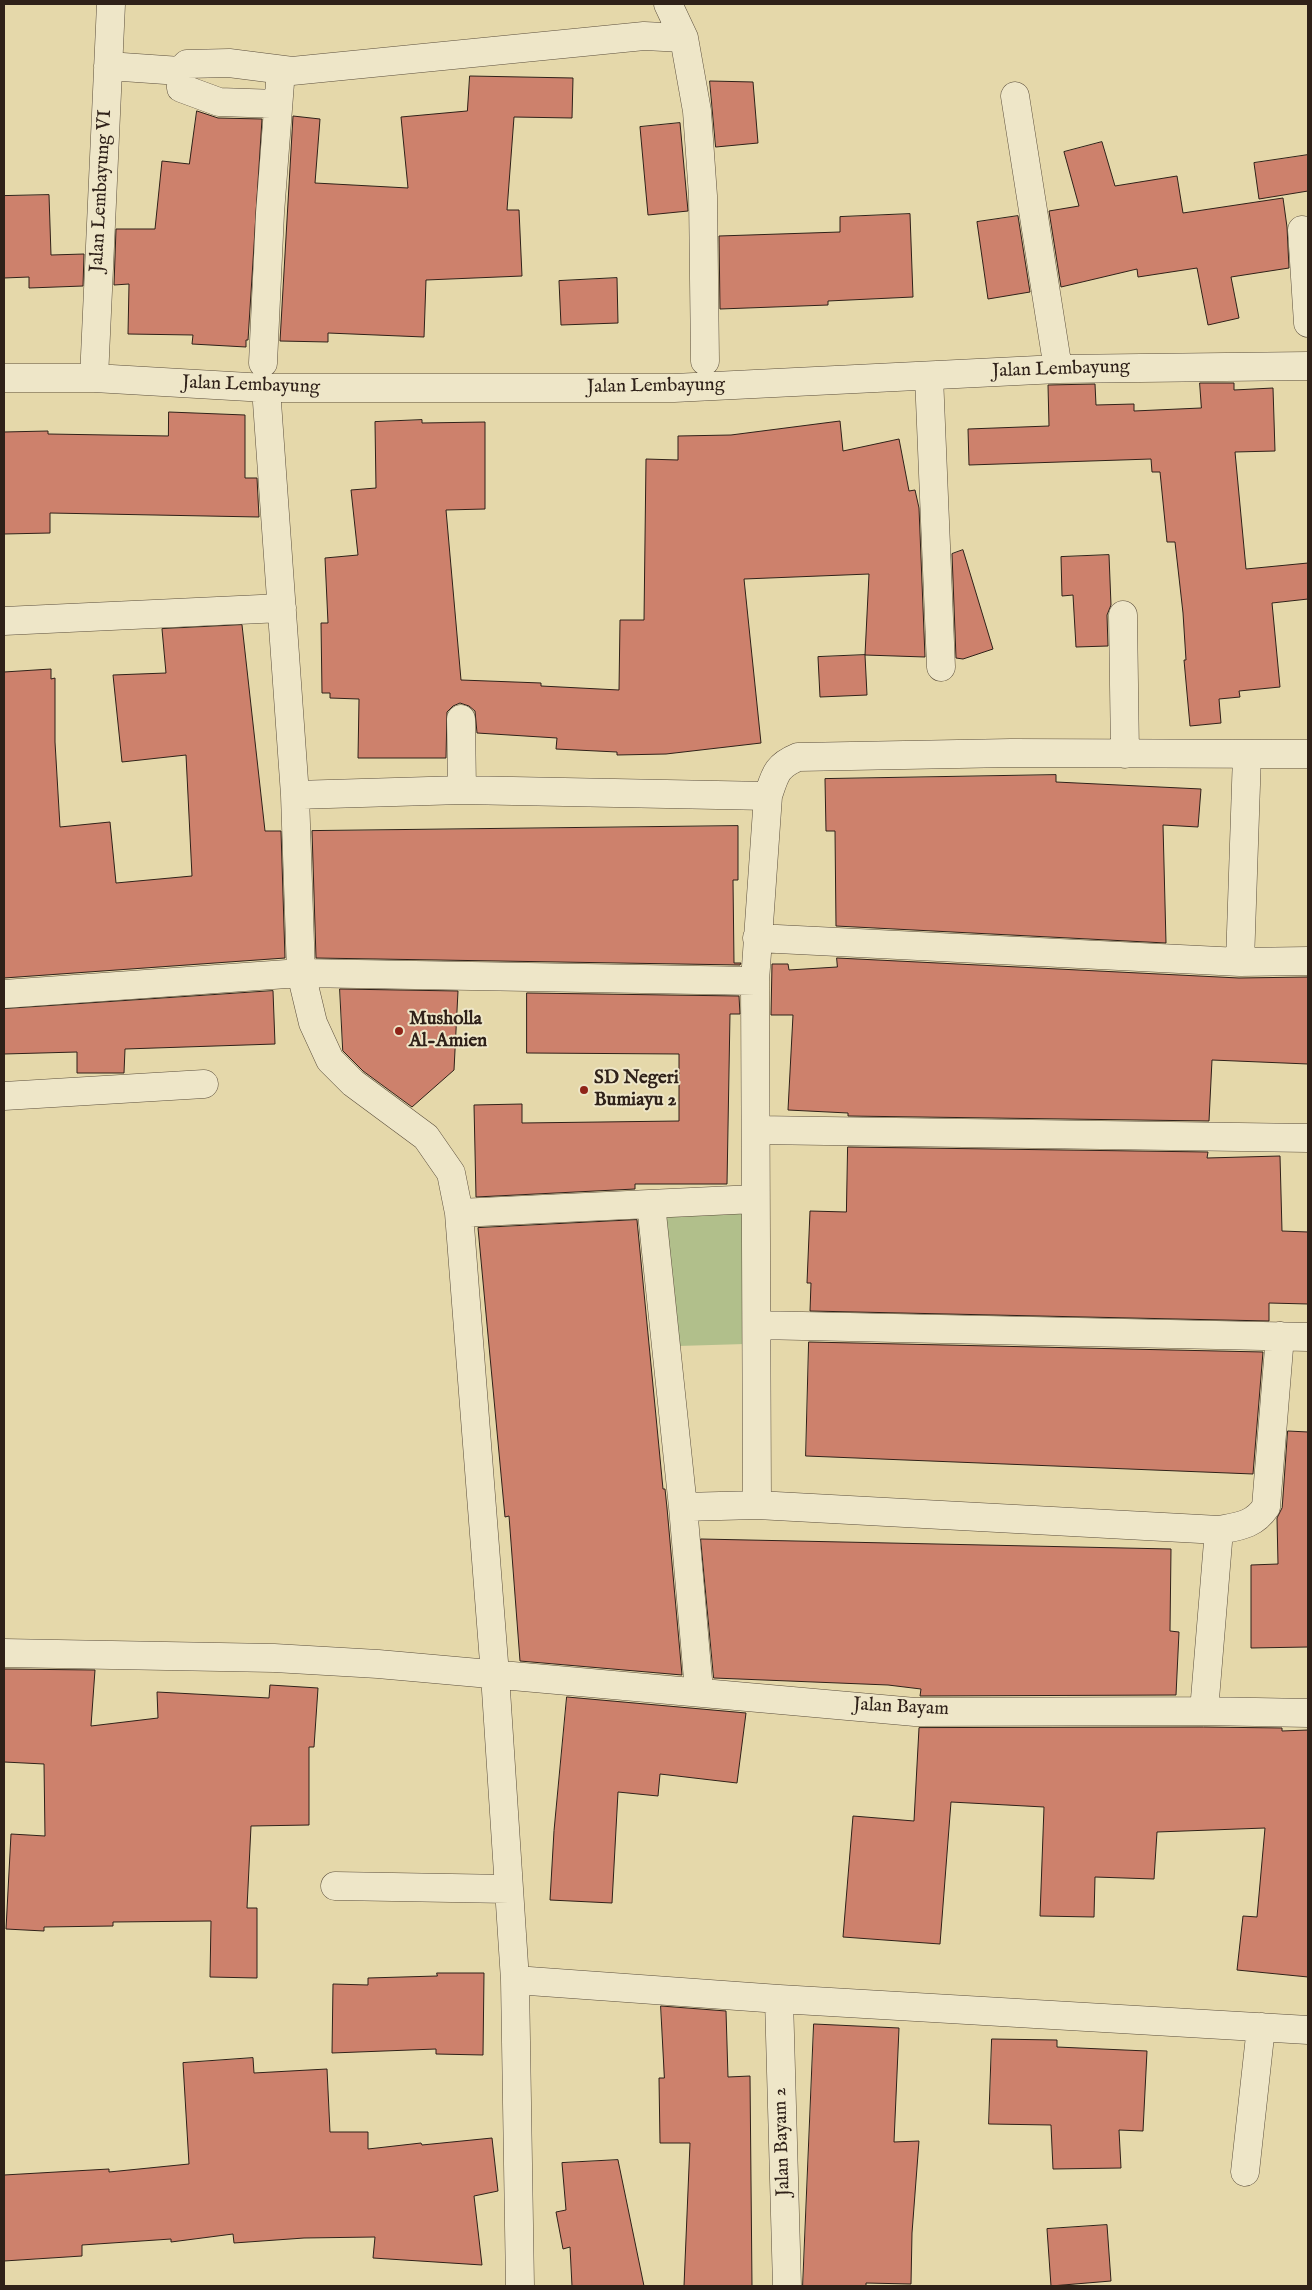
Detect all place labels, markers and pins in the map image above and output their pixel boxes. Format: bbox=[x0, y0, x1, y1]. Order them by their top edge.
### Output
place label: Musholla Al-Amien bbox=[409, 1009, 487, 1053]
marker: Musholla Al-Amien bbox=[393, 1025, 405, 1037]
place label: SD Negeri Bumiayu 2 bbox=[594, 1068, 679, 1112]
marker: SD Negeri Bumiayu 2 bbox=[578, 1084, 590, 1096]

